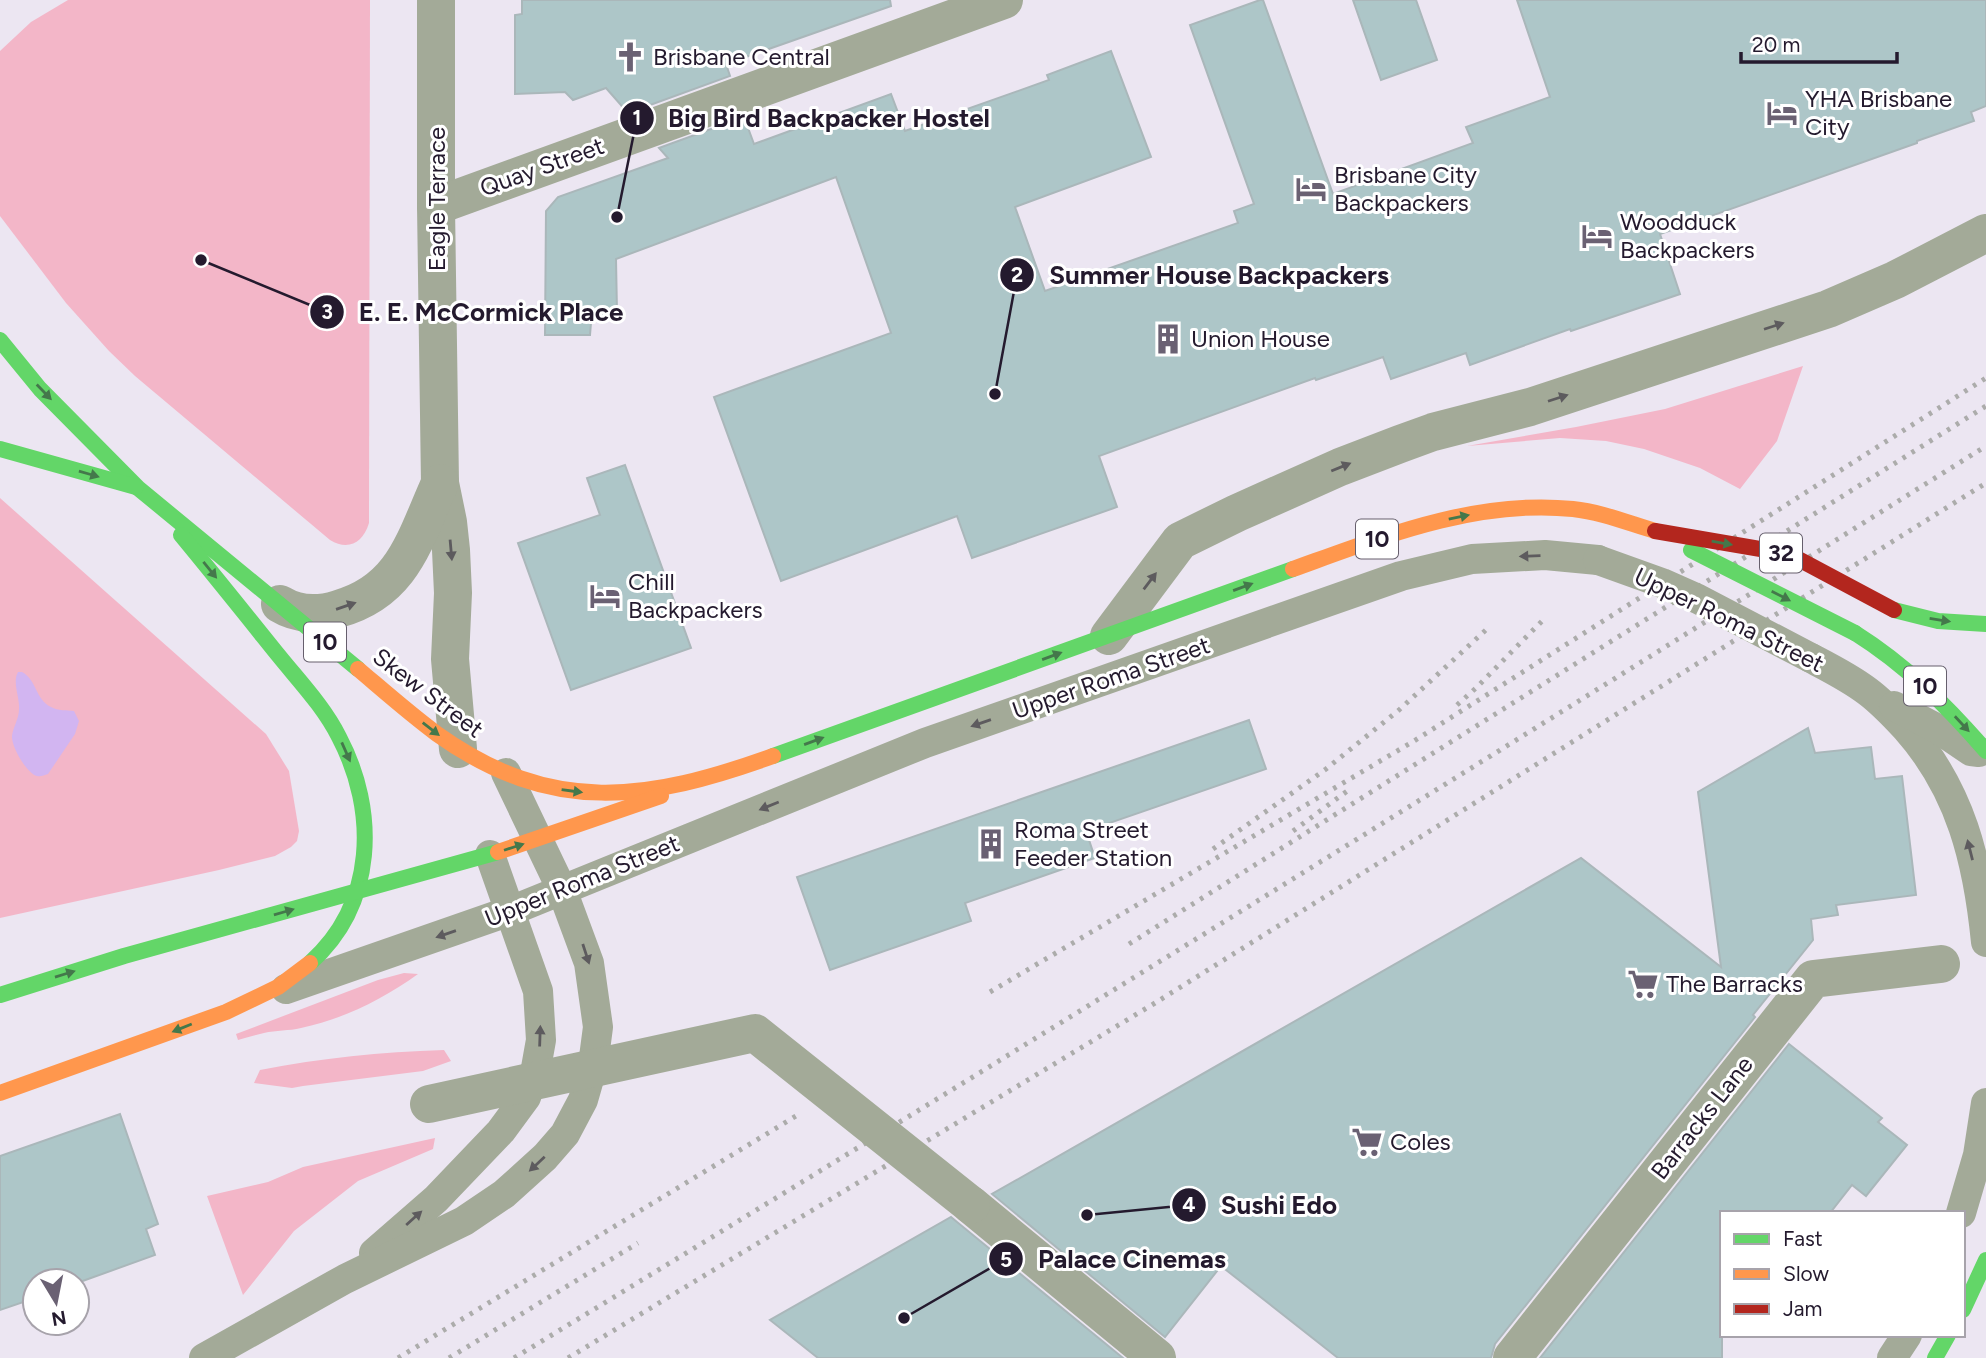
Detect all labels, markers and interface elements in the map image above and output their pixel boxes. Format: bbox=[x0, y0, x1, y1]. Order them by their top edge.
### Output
scale bar bbox=[1741, 21, 1897, 65]
text: 20 m bbox=[1752, 32, 1800, 57]
church icon: Brisbane Central bbox=[613, 40, 647, 74]
place label: Brisbane Central bbox=[653, 42, 830, 71]
place label: YHA Brisbane City bbox=[1805, 84, 1952, 141]
callout: Big Bird Backpacker Hostel bbox=[619, 94, 1004, 141]
hotel icon: YHA Brisbane City bbox=[1765, 96, 1799, 130]
text: Big Bird Backpacker Hostel bbox=[668, 102, 990, 134]
text: 1 bbox=[633, 105, 641, 130]
street label: Eagle Terrace bbox=[422, 127, 451, 271]
street label: Quay Street bbox=[476, 131, 608, 202]
place label: Brisbane City Backpackers bbox=[1334, 160, 1477, 217]
hotel icon: Brisbane City Backpackers bbox=[1294, 172, 1328, 206]
place label: Woodduck Backpackers bbox=[1620, 207, 1755, 264]
hotel icon: Woodduck Backpackers bbox=[1580, 219, 1614, 253]
callout: Summer House Backpackers bbox=[1000, 251, 1402, 298]
text: Summer House Backpackers bbox=[1049, 259, 1389, 291]
text: 2 bbox=[1011, 262, 1023, 287]
callout: E. E. McCormick Place bbox=[310, 288, 637, 335]
text: E. E. McCormick Place bbox=[359, 296, 623, 328]
text: 3 bbox=[321, 299, 333, 324]
one-way arrow bbox=[1763, 320, 1784, 331]
building icon: Union House bbox=[1151, 322, 1185, 356]
place label: Union House bbox=[1191, 324, 1330, 353]
one-way arrow bbox=[36, 384, 52, 401]
one-way arrow bbox=[1547, 392, 1568, 402]
one-way arrow bbox=[1331, 461, 1352, 472]
one-way arrow bbox=[79, 469, 101, 480]
one-way arrow bbox=[1448, 512, 1470, 523]
road number: 10 bbox=[1356, 520, 1398, 558]
road number: 32 bbox=[1760, 534, 1802, 572]
one-way arrow bbox=[1711, 538, 1733, 549]
one-way arrow bbox=[446, 539, 457, 561]
one-way arrow bbox=[1518, 550, 1540, 561]
one-way arrow bbox=[202, 561, 217, 579]
street label: Upper Roma Street bbox=[1630, 561, 1829, 678]
place label: Chill Backpackers bbox=[628, 567, 763, 624]
one-way arrow bbox=[1143, 572, 1157, 590]
hotel icon: Chill Backpackers bbox=[588, 579, 622, 613]
one-way arrow bbox=[1232, 582, 1253, 593]
one-way arrow bbox=[1771, 590, 1791, 601]
one-way arrow bbox=[335, 600, 356, 611]
one-way arrow bbox=[1929, 615, 1951, 626]
road number: 10 bbox=[304, 622, 346, 662]
street label: Upper Roma Street bbox=[1008, 630, 1214, 725]
street label: Skew Street bbox=[367, 642, 489, 744]
one-way arrow bbox=[1041, 650, 1062, 661]
road number: 10 bbox=[1904, 666, 1946, 706]
one-way arrow bbox=[1954, 715, 1970, 733]
one-way arrow bbox=[971, 718, 992, 729]
one-way arrow bbox=[422, 721, 440, 735]
one-way arrow bbox=[804, 735, 825, 746]
one-way arrow bbox=[341, 741, 352, 762]
one-way arrow bbox=[561, 786, 583, 797]
one-way arrow bbox=[759, 801, 780, 812]
place label: Roma Street Feeder Station bbox=[1014, 815, 1172, 872]
building icon: Roma Street Feeder Station bbox=[974, 827, 1008, 861]
street label: Upper Roma Street bbox=[480, 828, 683, 933]
one-way arrow bbox=[1964, 839, 1975, 861]
one-way arrow bbox=[504, 841, 525, 852]
one-way arrow bbox=[273, 906, 295, 917]
one-way arrow bbox=[435, 929, 456, 940]
one-way arrow bbox=[581, 944, 592, 965]
supermarket icon: The Barracks bbox=[1626, 967, 1660, 1001]
one-way arrow bbox=[55, 969, 76, 979]
place label: The Barracks bbox=[1666, 969, 1803, 998]
one-way arrow bbox=[172, 1023, 193, 1034]
one-way arrow bbox=[534, 1025, 545, 1047]
street label: Barracks Lane bbox=[1645, 1050, 1759, 1185]
supermarket icon: Coles bbox=[1350, 1125, 1384, 1159]
place label: Coles bbox=[1390, 1127, 1451, 1156]
one-way arrow bbox=[529, 1155, 546, 1172]
callout: Sushi Edo bbox=[1172, 1182, 1351, 1229]
text: Sushi Edo bbox=[1221, 1189, 1337, 1221]
text: 4 bbox=[1182, 1192, 1196, 1217]
one-way arrow bbox=[406, 1210, 423, 1226]
legend bbox=[1720, 1211, 1965, 1337]
text: Fast bbox=[1783, 1226, 1823, 1251]
callout: Palace Cinemas bbox=[989, 1236, 1240, 1283]
text: Palace Cinemas bbox=[1038, 1243, 1226, 1275]
text: 5 bbox=[1000, 1247, 1012, 1272]
text: Slow bbox=[1783, 1261, 1829, 1286]
north arrow bbox=[21, 1267, 91, 1337]
text: Jam bbox=[1783, 1296, 1822, 1321]
text: N bbox=[50, 1306, 68, 1331]

